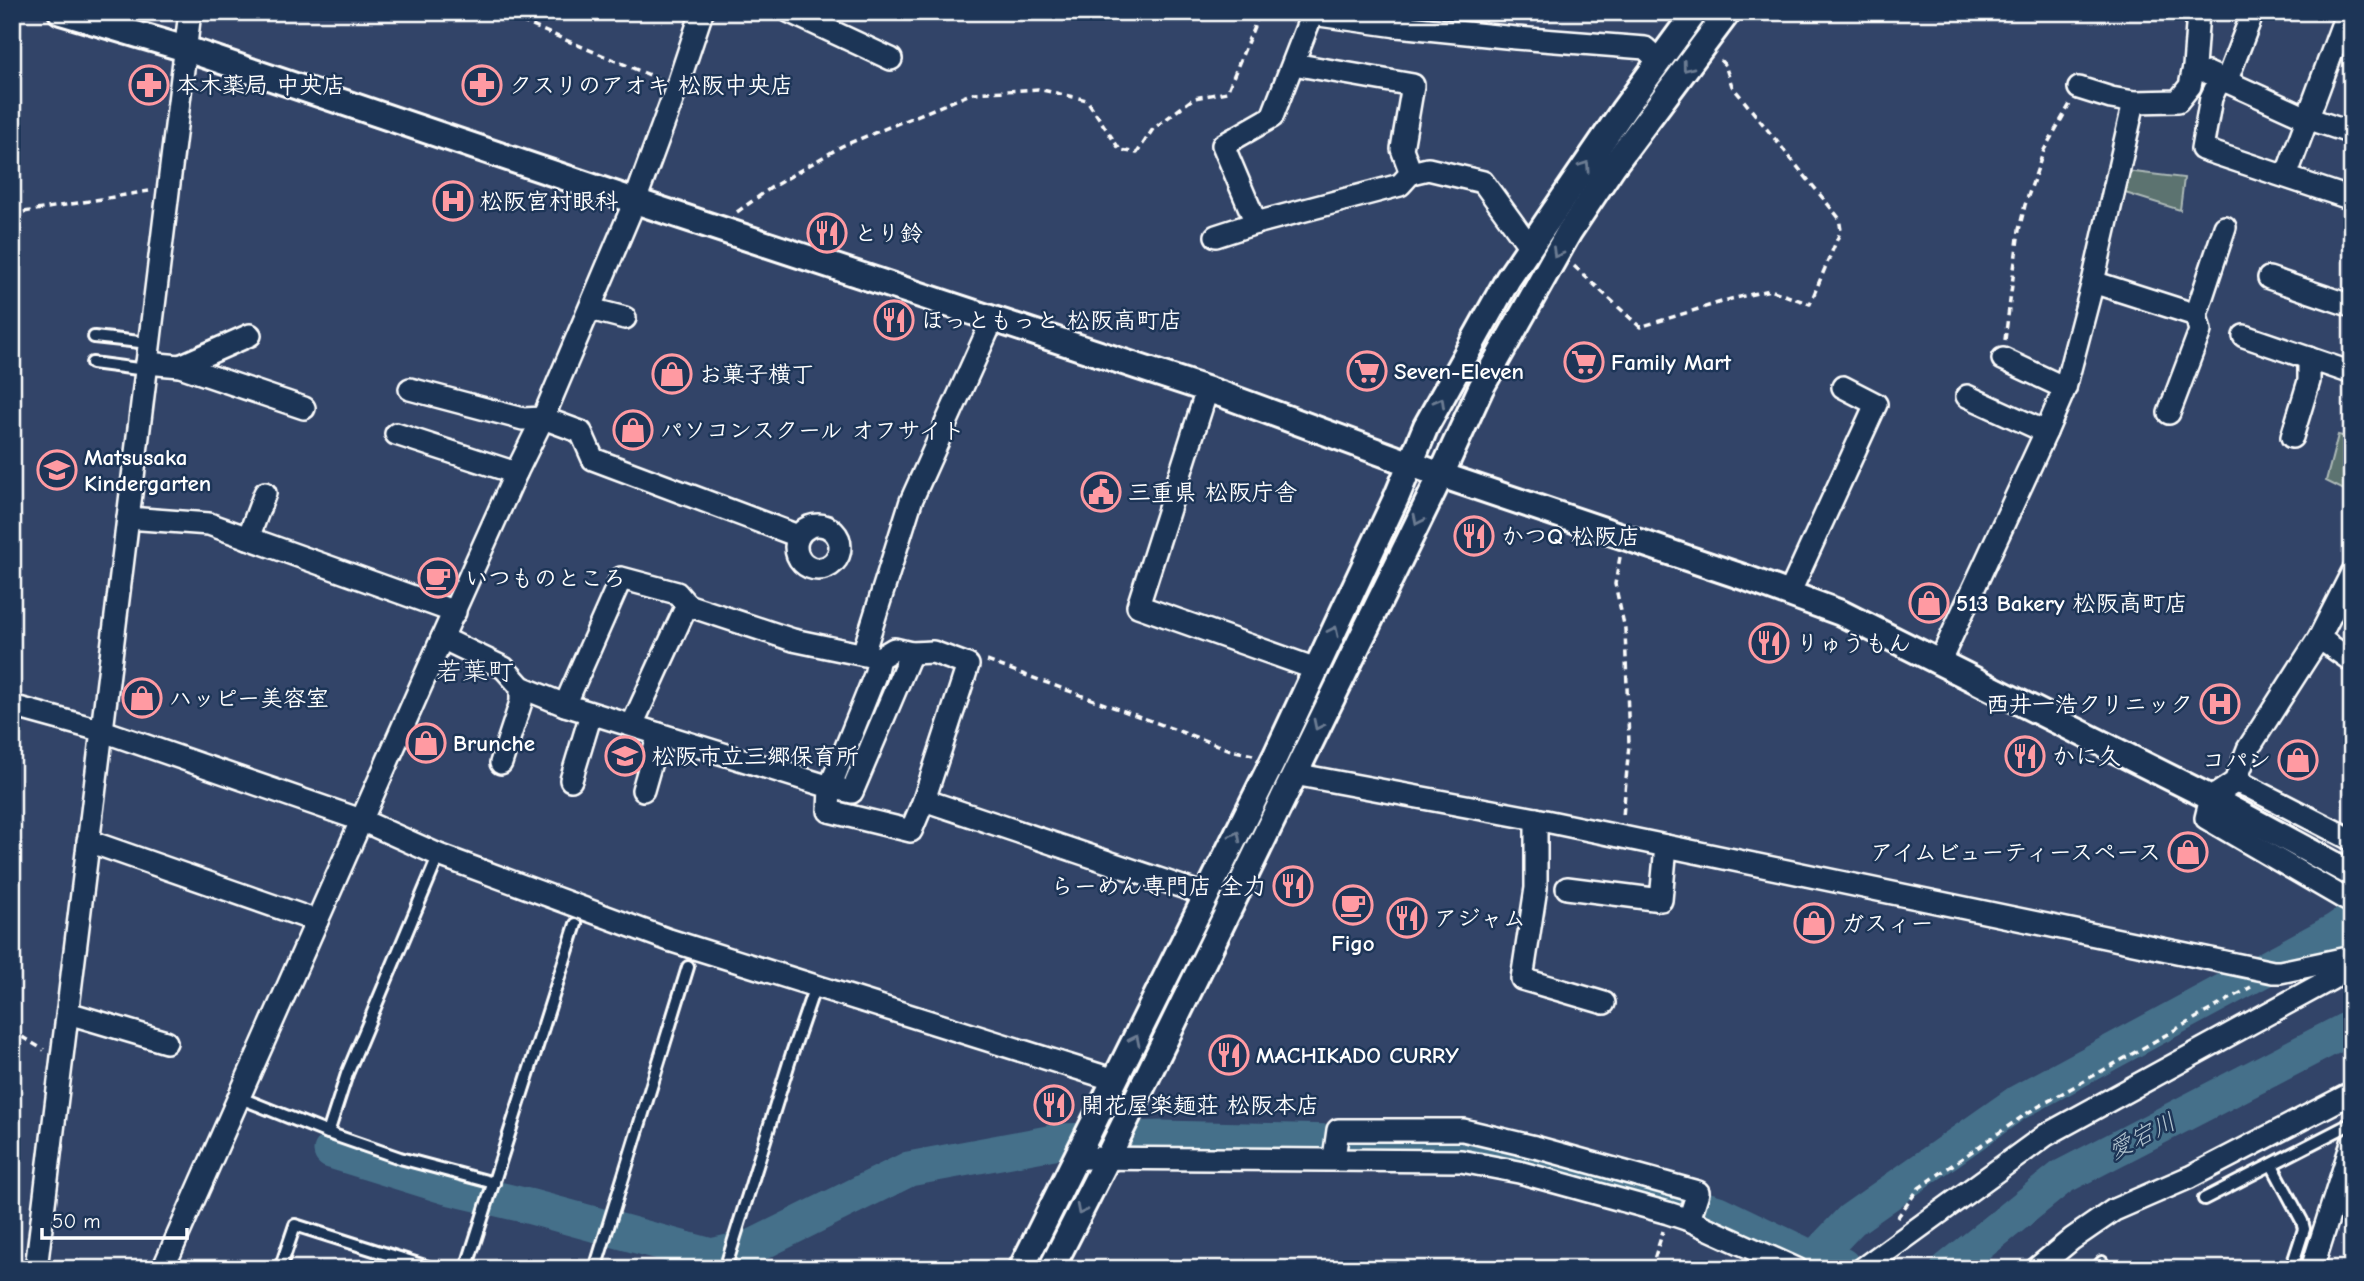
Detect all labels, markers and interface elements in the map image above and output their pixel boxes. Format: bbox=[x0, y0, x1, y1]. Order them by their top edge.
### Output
one-way arrow bbox=[1683, 59, 1696, 72]
pharmacy icon: 本木薬局 中央店 bbox=[128, 64, 170, 106]
pharmacy icon: クスリのアオキ 松阪中央店 bbox=[461, 64, 503, 106]
place label: 本木薬局 中央店 bbox=[176, 72, 345, 99]
place label: クスリのアオキ 松阪中央店 bbox=[509, 72, 793, 99]
one-way arrow bbox=[1576, 161, 1589, 174]
hospital icon: 松阪宮村眼科 bbox=[432, 180, 474, 222]
place label: 松阪宮村眼科 bbox=[480, 188, 618, 215]
restaurant icon: とり鈴 bbox=[806, 212, 848, 254]
place label: とり鈴 bbox=[854, 220, 923, 247]
one-way arrow bbox=[1552, 246, 1565, 259]
restaurant icon: ほっともっと 松阪高町店 bbox=[873, 299, 915, 341]
place label: ほっともっと 松阪高町店 bbox=[921, 307, 1182, 334]
supermarket icon: Family Mart bbox=[1563, 341, 1605, 383]
place label: Family Mart bbox=[1611, 349, 1732, 376]
supermarket icon: Seven-Eleven bbox=[1346, 350, 1388, 392]
shop icon: お菓子横丁 bbox=[651, 353, 693, 395]
place label: Seven-Eleven bbox=[1394, 358, 1524, 385]
place label: お菓子横丁 bbox=[699, 361, 814, 388]
one-way arrow bbox=[1432, 396, 1445, 409]
shop icon: パソコンスクール オフサイト bbox=[612, 409, 654, 451]
place label: パソコンスクール オフサイト bbox=[660, 417, 965, 444]
place label: Matsusaka Kindergarten bbox=[84, 444, 211, 497]
school or university icon: Matsusaka Kindergarten bbox=[36, 449, 78, 491]
public building icon: 三重県 松阪庁舎 bbox=[1080, 471, 1122, 513]
place label: 三重県 松阪庁舎 bbox=[1128, 479, 1297, 506]
one-way arrow bbox=[1413, 513, 1427, 525]
restaurant icon: かつQ 松阪店 bbox=[1453, 515, 1495, 557]
place label: かつQ 松阪店 bbox=[1501, 523, 1640, 550]
cafe icon: いつものところ bbox=[417, 557, 459, 599]
place label: いつものところ bbox=[465, 565, 626, 592]
shop icon: 513 Bakery 松阪高町店 bbox=[1908, 582, 1950, 624]
place label: 513 Bakery 松阪高町店 bbox=[1956, 590, 2188, 617]
restaurant icon: りゅうもん bbox=[1748, 622, 1790, 664]
one-way arrow bbox=[1326, 626, 1340, 638]
place label: りゅうもん bbox=[1796, 630, 1911, 657]
district label: 若葉町 bbox=[436, 657, 514, 687]
shop icon: ハッピー美容室 bbox=[121, 677, 163, 719]
hospital icon: 西井一浩クリニック bbox=[2199, 683, 2241, 725]
place label: ハッピー美容室 bbox=[169, 685, 329, 712]
place label: 西井一浩クリニック bbox=[1986, 691, 2193, 718]
one-way arrow bbox=[1313, 718, 1327, 730]
shop icon: Brunche bbox=[405, 722, 447, 764]
place label: Brunche bbox=[453, 730, 535, 757]
school or university icon: 松阪市立三郷保育所 bbox=[604, 735, 646, 777]
restaurant icon: かに久 bbox=[2004, 735, 2046, 777]
shop icon: コパン bbox=[2277, 739, 2319, 781]
place label: 松阪市立三郷保育所 bbox=[652, 743, 859, 770]
place label: かに久 bbox=[2052, 743, 2121, 770]
place label: コパン bbox=[2202, 747, 2271, 774]
one-way arrow bbox=[1227, 831, 1241, 843]
shop icon: アイムビューティースペース bbox=[2167, 831, 2209, 873]
place label: アイムビューティースペース bbox=[1870, 839, 2161, 866]
restaurant icon: らーめん専門店 全力 bbox=[1272, 865, 1314, 907]
place label: らーめん専門店 全力 bbox=[1051, 873, 1266, 900]
cafe icon: Figo bbox=[1332, 884, 1374, 926]
restaurant icon: アジャム bbox=[1386, 897, 1428, 939]
shop icon: ガスィー bbox=[1793, 902, 1835, 944]
place label: アジャム bbox=[1434, 905, 1526, 932]
place label: ガスィー bbox=[1841, 910, 1933, 937]
place label: Figo bbox=[1331, 930, 1375, 957]
restaurant icon: MACHIKADO CURRY bbox=[1208, 1034, 1250, 1076]
one-way arrow bbox=[1126, 1035, 1140, 1047]
place label: MACHIKADO CURRY bbox=[1256, 1042, 1459, 1069]
restaurant icon: 開花屋楽麺荘 松阪本店 bbox=[1033, 1084, 1075, 1126]
place label: 開花屋楽麺荘 松阪本店 bbox=[1081, 1092, 1319, 1119]
water label: 愛宕川 bbox=[2104, 1107, 2180, 1165]
scale bar bbox=[42, 1197, 187, 1241]
one-way arrow bbox=[1076, 1203, 1090, 1215]
text: 50 m bbox=[52, 1209, 101, 1233]

